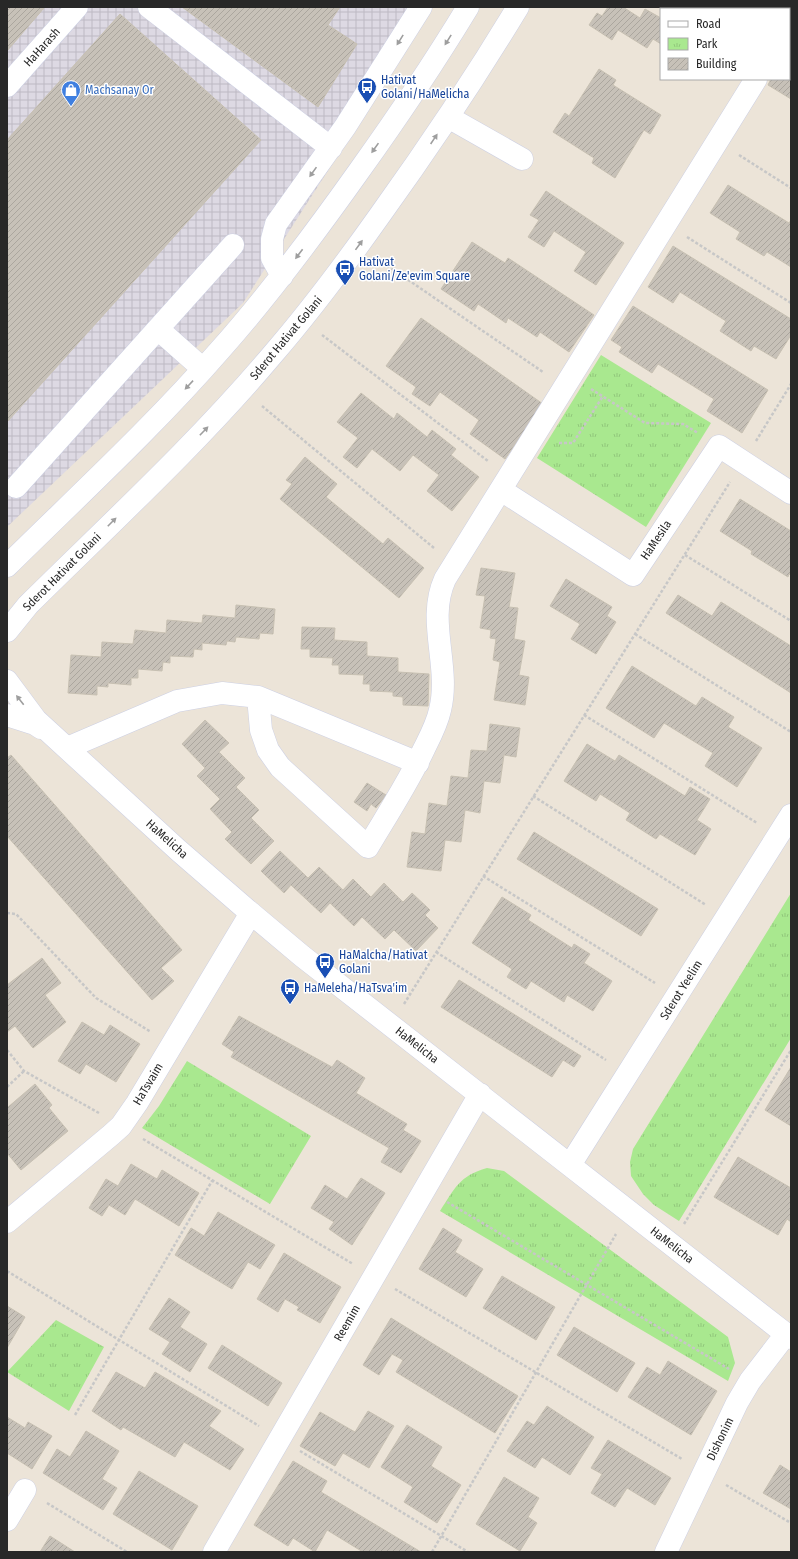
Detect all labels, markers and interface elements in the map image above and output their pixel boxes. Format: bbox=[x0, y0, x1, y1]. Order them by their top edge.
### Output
legend bbox=[660, 8, 790, 80]
text: Road bbox=[696, 17, 721, 31]
street label: HaHarash bbox=[21, 25, 63, 69]
one-way arrow bbox=[444, 34, 451, 46]
one-way arrow bbox=[396, 35, 404, 45]
text: Park bbox=[696, 37, 718, 51]
text: Building bbox=[696, 57, 737, 71]
place label: Hativat Golani/HaMelicha bbox=[381, 73, 469, 101]
bus stop icon: Hativat Golani/HaMelicha bbox=[356, 76, 378, 104]
shop icon: Machsanay Or bbox=[60, 79, 82, 107]
place label: Machsanay Or bbox=[85, 83, 155, 97]
one-way arrow bbox=[430, 133, 438, 144]
one-way arrow bbox=[371, 143, 379, 154]
one-way arrow bbox=[309, 167, 317, 177]
one-way arrow bbox=[355, 240, 363, 250]
one-way arrow bbox=[295, 248, 304, 259]
place label: Hativat Golani/Ze'evim Square bbox=[359, 255, 470, 283]
bus stop icon: Hativat Golani/Ze'evim Square bbox=[334, 258, 356, 286]
street label: Sderot Hativat Golani bbox=[247, 293, 325, 383]
one-way arrow bbox=[184, 380, 193, 390]
one-way arrow bbox=[199, 426, 209, 436]
one-way arrow bbox=[107, 517, 117, 527]
street label: HaMesila bbox=[638, 517, 674, 562]
street label: Sderot Hativat Golani bbox=[20, 530, 104, 614]
one-way arrow bbox=[16, 694, 25, 705]
street label: HaMelicha bbox=[143, 817, 191, 861]
place label: HaMalcha/Hativat Golani bbox=[339, 948, 428, 976]
bus stop icon: HaMalcha/Hativat Golani bbox=[314, 951, 336, 979]
street label: Sderot Yeelim bbox=[657, 958, 705, 1022]
bus stop icon: HaMeleha/HaTsva'im bbox=[279, 977, 301, 1005]
place label: HaMeleha/HaTsva'im bbox=[304, 981, 407, 995]
street label: HaMelicha bbox=[393, 1024, 442, 1066]
street label: HaTsvaim bbox=[130, 1061, 166, 1107]
street label: HaMelicha bbox=[648, 1224, 697, 1266]
street label: Reemim bbox=[331, 1302, 363, 1344]
street label: Dishonim bbox=[704, 1415, 736, 1463]

